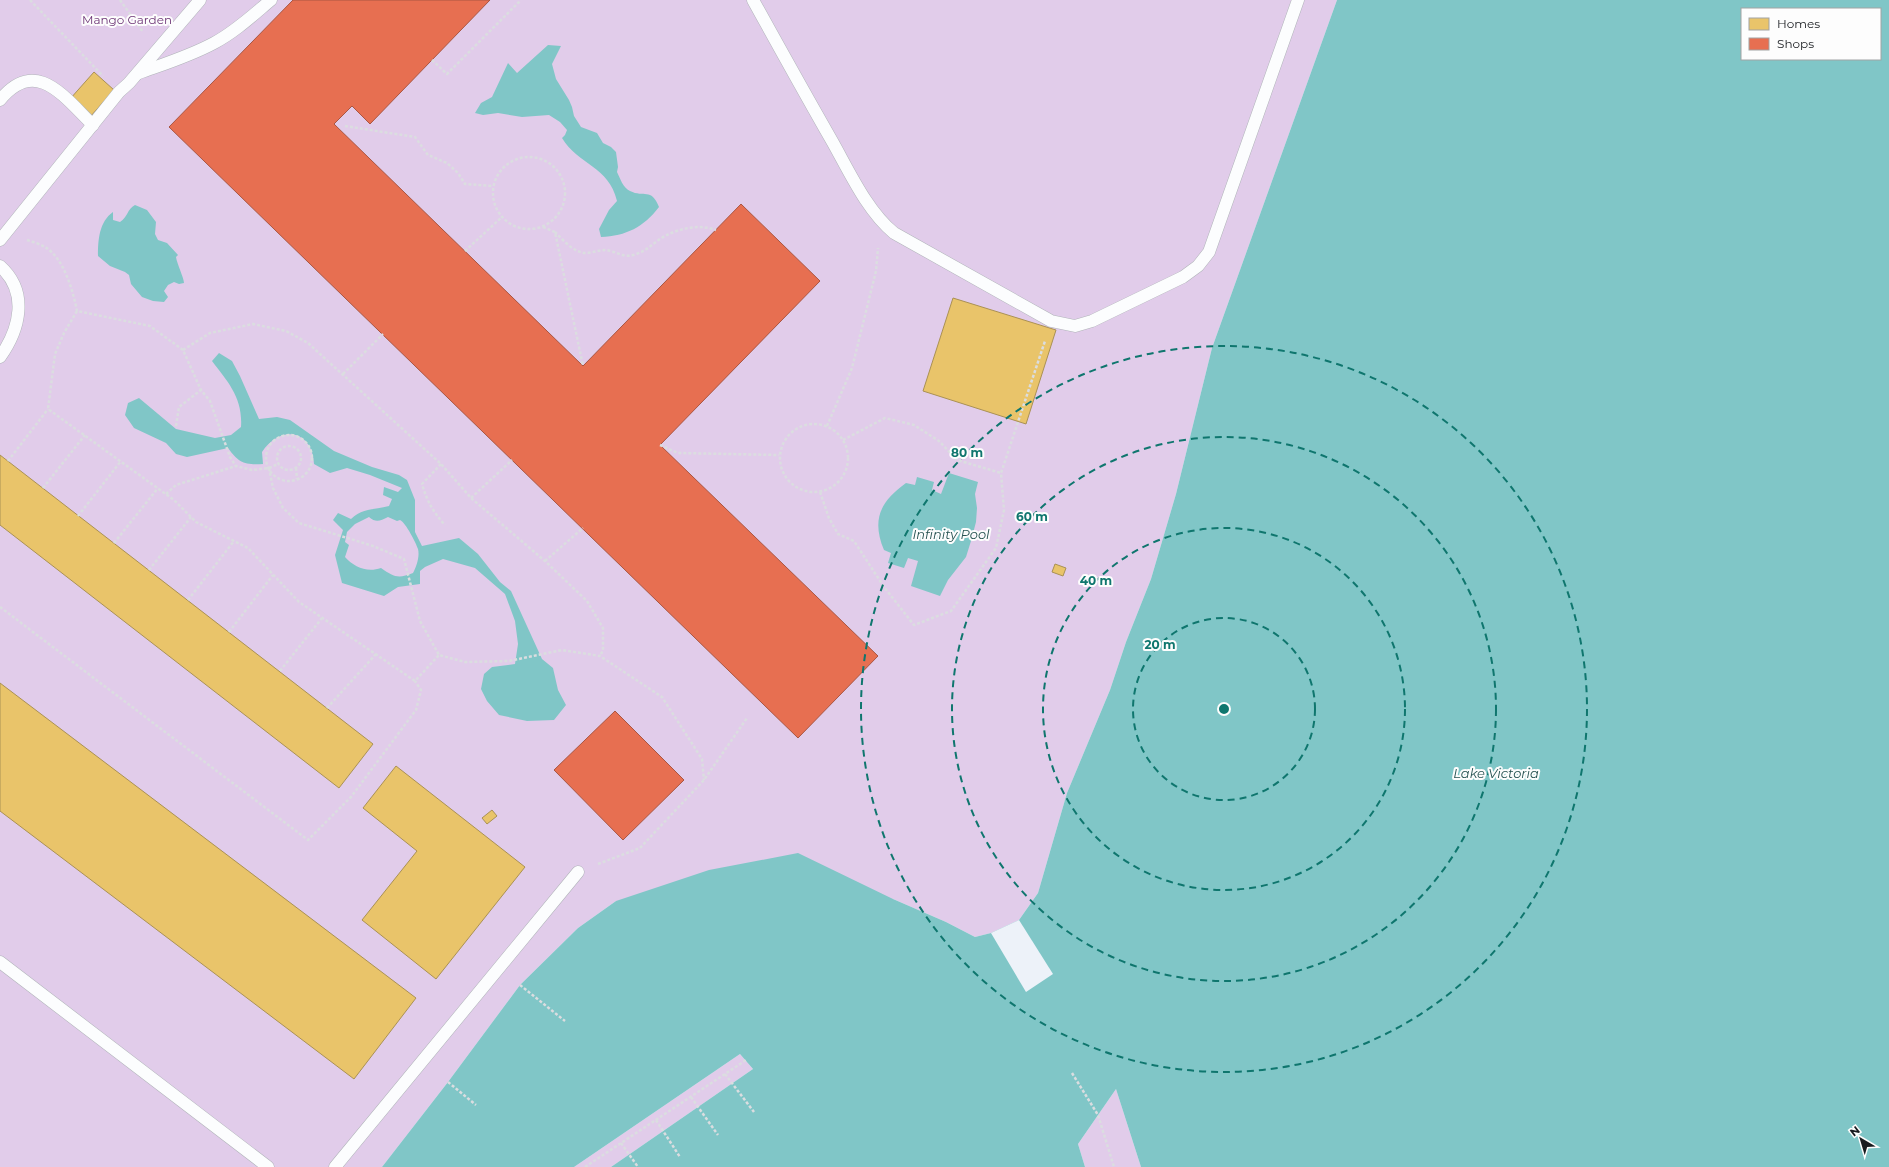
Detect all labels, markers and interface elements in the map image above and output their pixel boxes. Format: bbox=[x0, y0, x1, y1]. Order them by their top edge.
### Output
legend bbox=[1741, 8, 1881, 60]
park label: Mango Garden bbox=[82, 12, 172, 27]
text: Homes bbox=[1777, 16, 1820, 31]
text: Shops bbox=[1777, 36, 1814, 51]
text: 80 m bbox=[951, 445, 983, 460]
text: 60 m bbox=[1016, 509, 1048, 524]
water label: Infinity Pool bbox=[912, 526, 990, 542]
text: 40 m bbox=[1080, 573, 1112, 588]
text: 20 m bbox=[1144, 637, 1176, 652]
centre of rings bbox=[1217, 702, 1231, 716]
water label: Lake Victoria bbox=[1453, 765, 1539, 781]
north arrow bbox=[1841, 1119, 1881, 1159]
text: N bbox=[1847, 1123, 1863, 1139]

